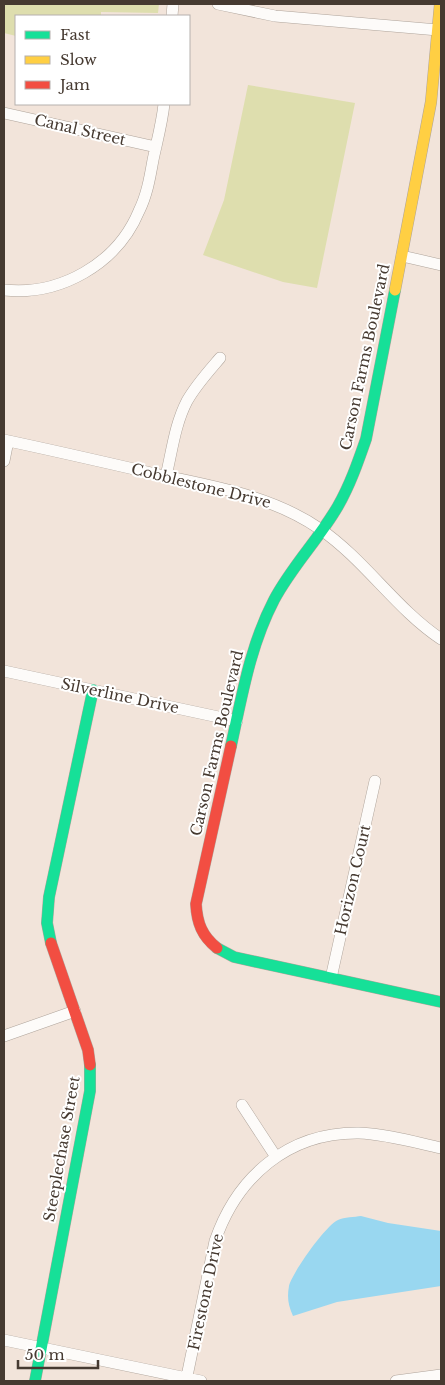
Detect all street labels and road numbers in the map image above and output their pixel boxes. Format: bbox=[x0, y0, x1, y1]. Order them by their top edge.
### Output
street label: Canal Street bbox=[33, 110, 128, 149]
street label: Carson Farms Boulevard bbox=[335, 262, 394, 452]
street label: Cobblestone Drive bbox=[129, 459, 273, 512]
street label: Carson Farms Boulevard bbox=[186, 648, 247, 838]
street label: Silverline Drive bbox=[59, 674, 181, 717]
street label: Horizon Court bbox=[331, 822, 375, 937]
street label: Steeplechase Street bbox=[39, 1074, 84, 1223]
street label: Firestone Drive bbox=[184, 1232, 227, 1352]

